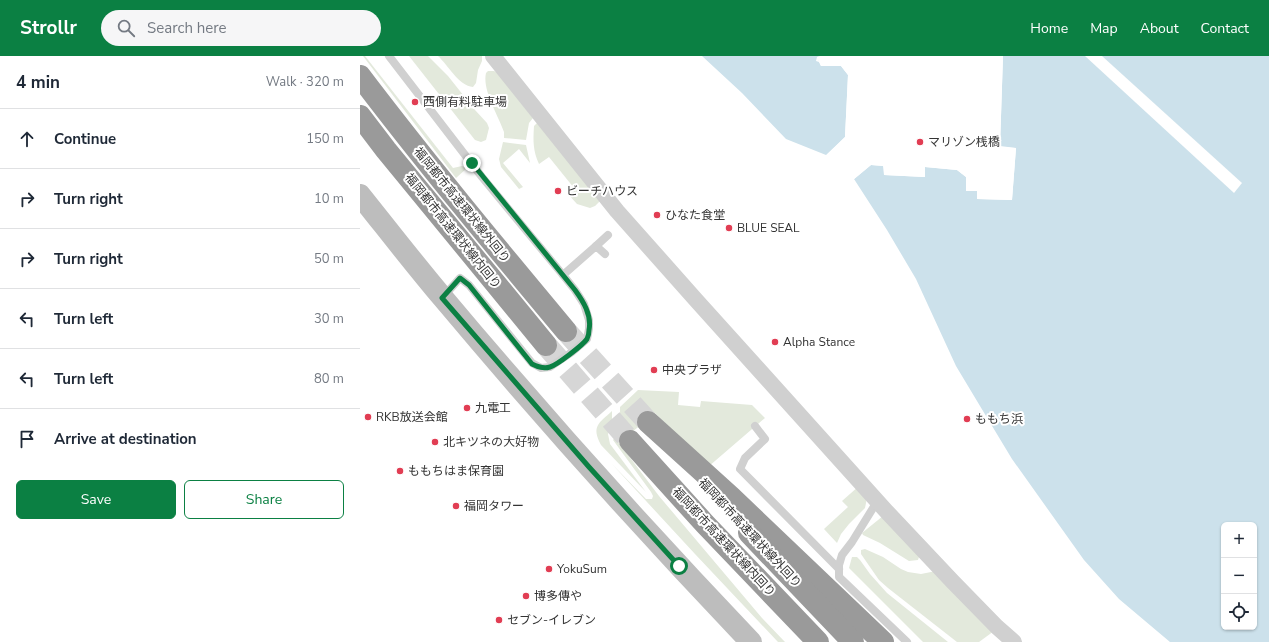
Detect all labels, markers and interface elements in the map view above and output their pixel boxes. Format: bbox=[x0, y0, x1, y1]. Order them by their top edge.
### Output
search box bbox=[101, 10, 381, 46]
text: Strollr bbox=[20, 15, 77, 41]
icon: search bbox=[115, 17, 137, 39]
text: Search here bbox=[147, 18, 227, 38]
text: Home bbox=[1030, 19, 1068, 38]
text: Map bbox=[1090, 19, 1118, 38]
text: About bbox=[1140, 19, 1179, 38]
text: Contact bbox=[1201, 19, 1249, 38]
text: 4 min bbox=[16, 71, 60, 94]
text: Walk · 320 m bbox=[266, 73, 344, 91]
place label: 西側有料駐車場 bbox=[423, 94, 507, 110]
marker: 西側有料駐車場 bbox=[410, 97, 420, 107]
icon: ahead bbox=[16, 128, 38, 150]
text: Continue bbox=[54, 129, 116, 149]
text: 150 m bbox=[306, 130, 344, 148]
place label: マリゾン桟橋 bbox=[928, 134, 1000, 150]
marker: マリゾン桟橋 bbox=[915, 137, 925, 147]
street label: 福岡都市高速環状線外回り bbox=[410, 144, 514, 266]
route end bbox=[463, 154, 481, 172]
street label: 福岡都市高速環状線内回り bbox=[401, 170, 505, 292]
place label: ビーチハウス bbox=[566, 183, 638, 199]
marker: ビーチハウス bbox=[553, 186, 563, 196]
icon: right bbox=[16, 188, 38, 210]
text: Turn right bbox=[54, 189, 123, 209]
text: 10 m bbox=[314, 190, 344, 208]
place label: ひなた食堂 bbox=[665, 207, 725, 223]
marker: ひなた食堂 bbox=[652, 210, 662, 220]
place label: BLUE SEAL bbox=[737, 220, 800, 236]
marker: BLUE SEAL bbox=[724, 223, 734, 233]
icon: right bbox=[16, 248, 38, 270]
text: Turn right bbox=[54, 249, 123, 269]
text: 50 m bbox=[314, 250, 344, 268]
icon: left bbox=[16, 308, 38, 330]
text: Turn left bbox=[54, 309, 113, 329]
text: 30 m bbox=[314, 310, 344, 328]
place label: Alpha Stance bbox=[783, 334, 855, 350]
marker: Alpha Stance bbox=[770, 337, 780, 347]
place label: 中央プラザ bbox=[662, 362, 722, 378]
marker: 中央プラザ bbox=[649, 365, 659, 375]
icon: left bbox=[16, 368, 38, 390]
text: Turn left bbox=[54, 369, 113, 389]
text: 80 m bbox=[314, 370, 344, 388]
place label: 九電工 bbox=[475, 400, 511, 416]
marker: 九電工 bbox=[462, 403, 472, 413]
place label: RKB放送会館 bbox=[376, 409, 448, 425]
place label: ももち浜 bbox=[975, 411, 1023, 427]
marker: RKB放送会館 bbox=[363, 412, 373, 422]
marker: ももち浜 bbox=[962, 414, 972, 424]
icon: arrive bbox=[16, 428, 38, 450]
text: Arrive at destination bbox=[54, 429, 197, 449]
place label: 北キツネの大好物 bbox=[443, 434, 539, 450]
marker: 北キツネの大好物 bbox=[430, 437, 440, 447]
place label: ももちはま保育園 bbox=[408, 463, 504, 479]
marker: ももちはま保育園 bbox=[395, 466, 405, 476]
street label: 福岡都市高速環状線外回り bbox=[695, 475, 805, 591]
button: Save bbox=[16, 480, 176, 519]
button: Share bbox=[184, 480, 344, 519]
street label: 福岡都市高速環状線内回り bbox=[669, 484, 779, 600]
place label: 福岡タワー bbox=[464, 498, 524, 514]
marker: 福岡タワー bbox=[451, 501, 461, 511]
map controls bbox=[1221, 522, 1257, 630]
button: + bbox=[1221, 522, 1257, 558]
route start bbox=[670, 557, 688, 575]
button: − bbox=[1221, 558, 1257, 594]
place label: YokuSum bbox=[556, 561, 607, 577]
marker: YokuSum bbox=[544, 564, 554, 574]
place label: 博多傳や bbox=[534, 588, 582, 604]
marker: 博多傳や bbox=[521, 591, 531, 601]
button: locate bbox=[1221, 594, 1257, 630]
place label: セブン-イレブン bbox=[507, 612, 596, 628]
marker: セブン-イレブン bbox=[494, 615, 504, 625]

